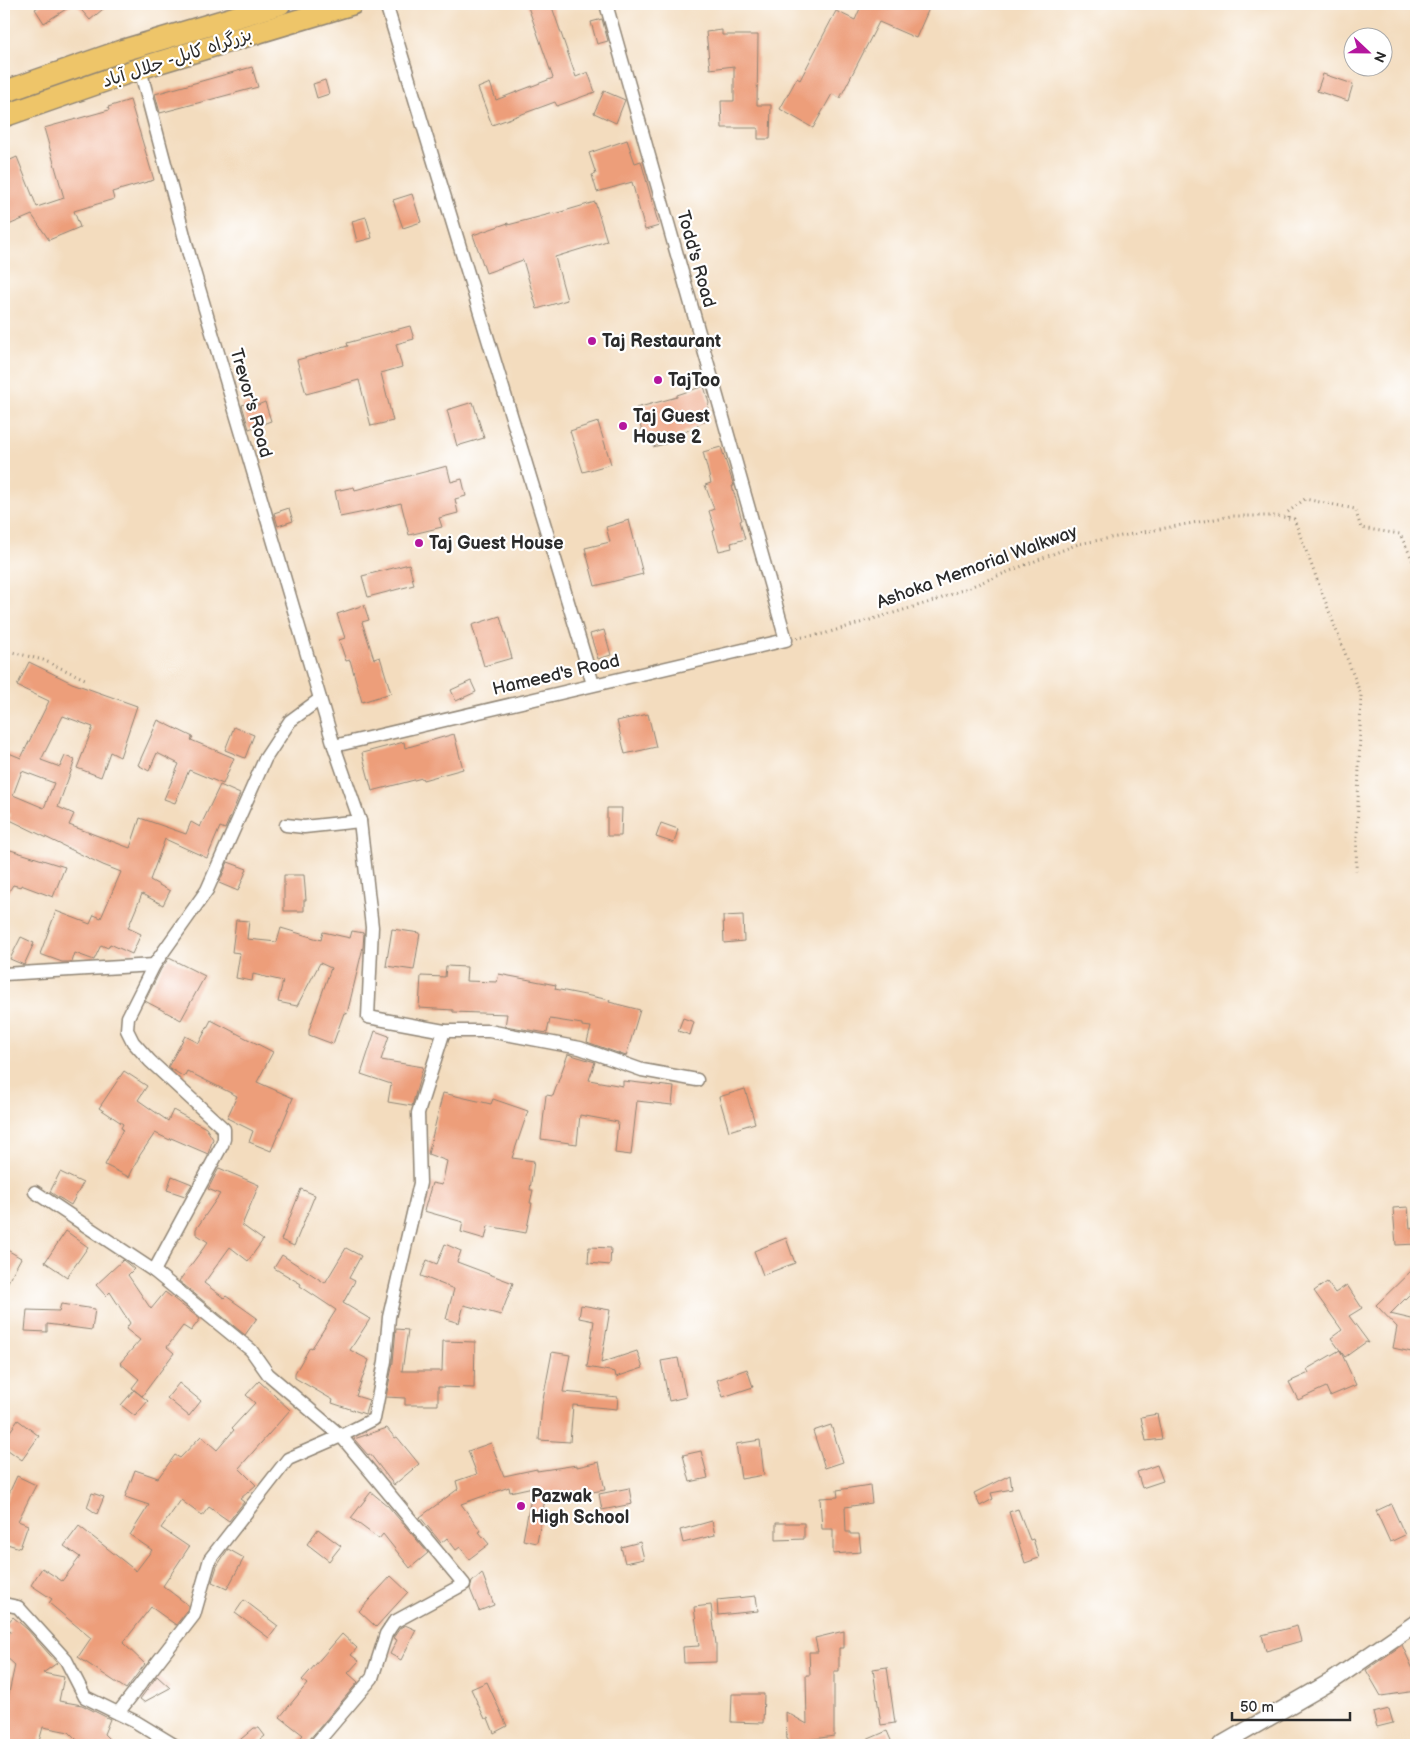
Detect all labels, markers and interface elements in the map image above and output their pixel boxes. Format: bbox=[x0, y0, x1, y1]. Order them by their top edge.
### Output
street label: بزرگراه کابل- جلال آباد bbox=[99, 24, 255, 92]
north arrow bbox=[1342, 28, 1392, 78]
text: N bbox=[1370, 49, 1389, 65]
street label: Todd's Road bbox=[672, 208, 720, 310]
place label: Taj Restaurant bbox=[602, 331, 721, 352]
marker: Taj Restaurant bbox=[586, 335, 598, 347]
street label: Trevor's Road bbox=[225, 346, 277, 460]
place label: TajToo bbox=[668, 370, 720, 391]
marker: TajToo bbox=[652, 374, 664, 386]
place label: Taj Guest House 2 bbox=[633, 406, 710, 448]
marker: Taj Guest House 2 bbox=[617, 420, 629, 432]
street label: Ashoka Memorial Walkway bbox=[874, 521, 1081, 613]
place label: Taj Guest House bbox=[429, 533, 564, 554]
marker: Taj Guest House bbox=[413, 537, 425, 549]
street label: Hameed's Road bbox=[490, 650, 622, 700]
place label: Pazwak High School bbox=[531, 1486, 629, 1528]
marker: Pazwak High School bbox=[515, 1500, 527, 1512]
scale bar bbox=[1232, 1689, 1350, 1721]
text: 50 m bbox=[1240, 1698, 1274, 1717]

